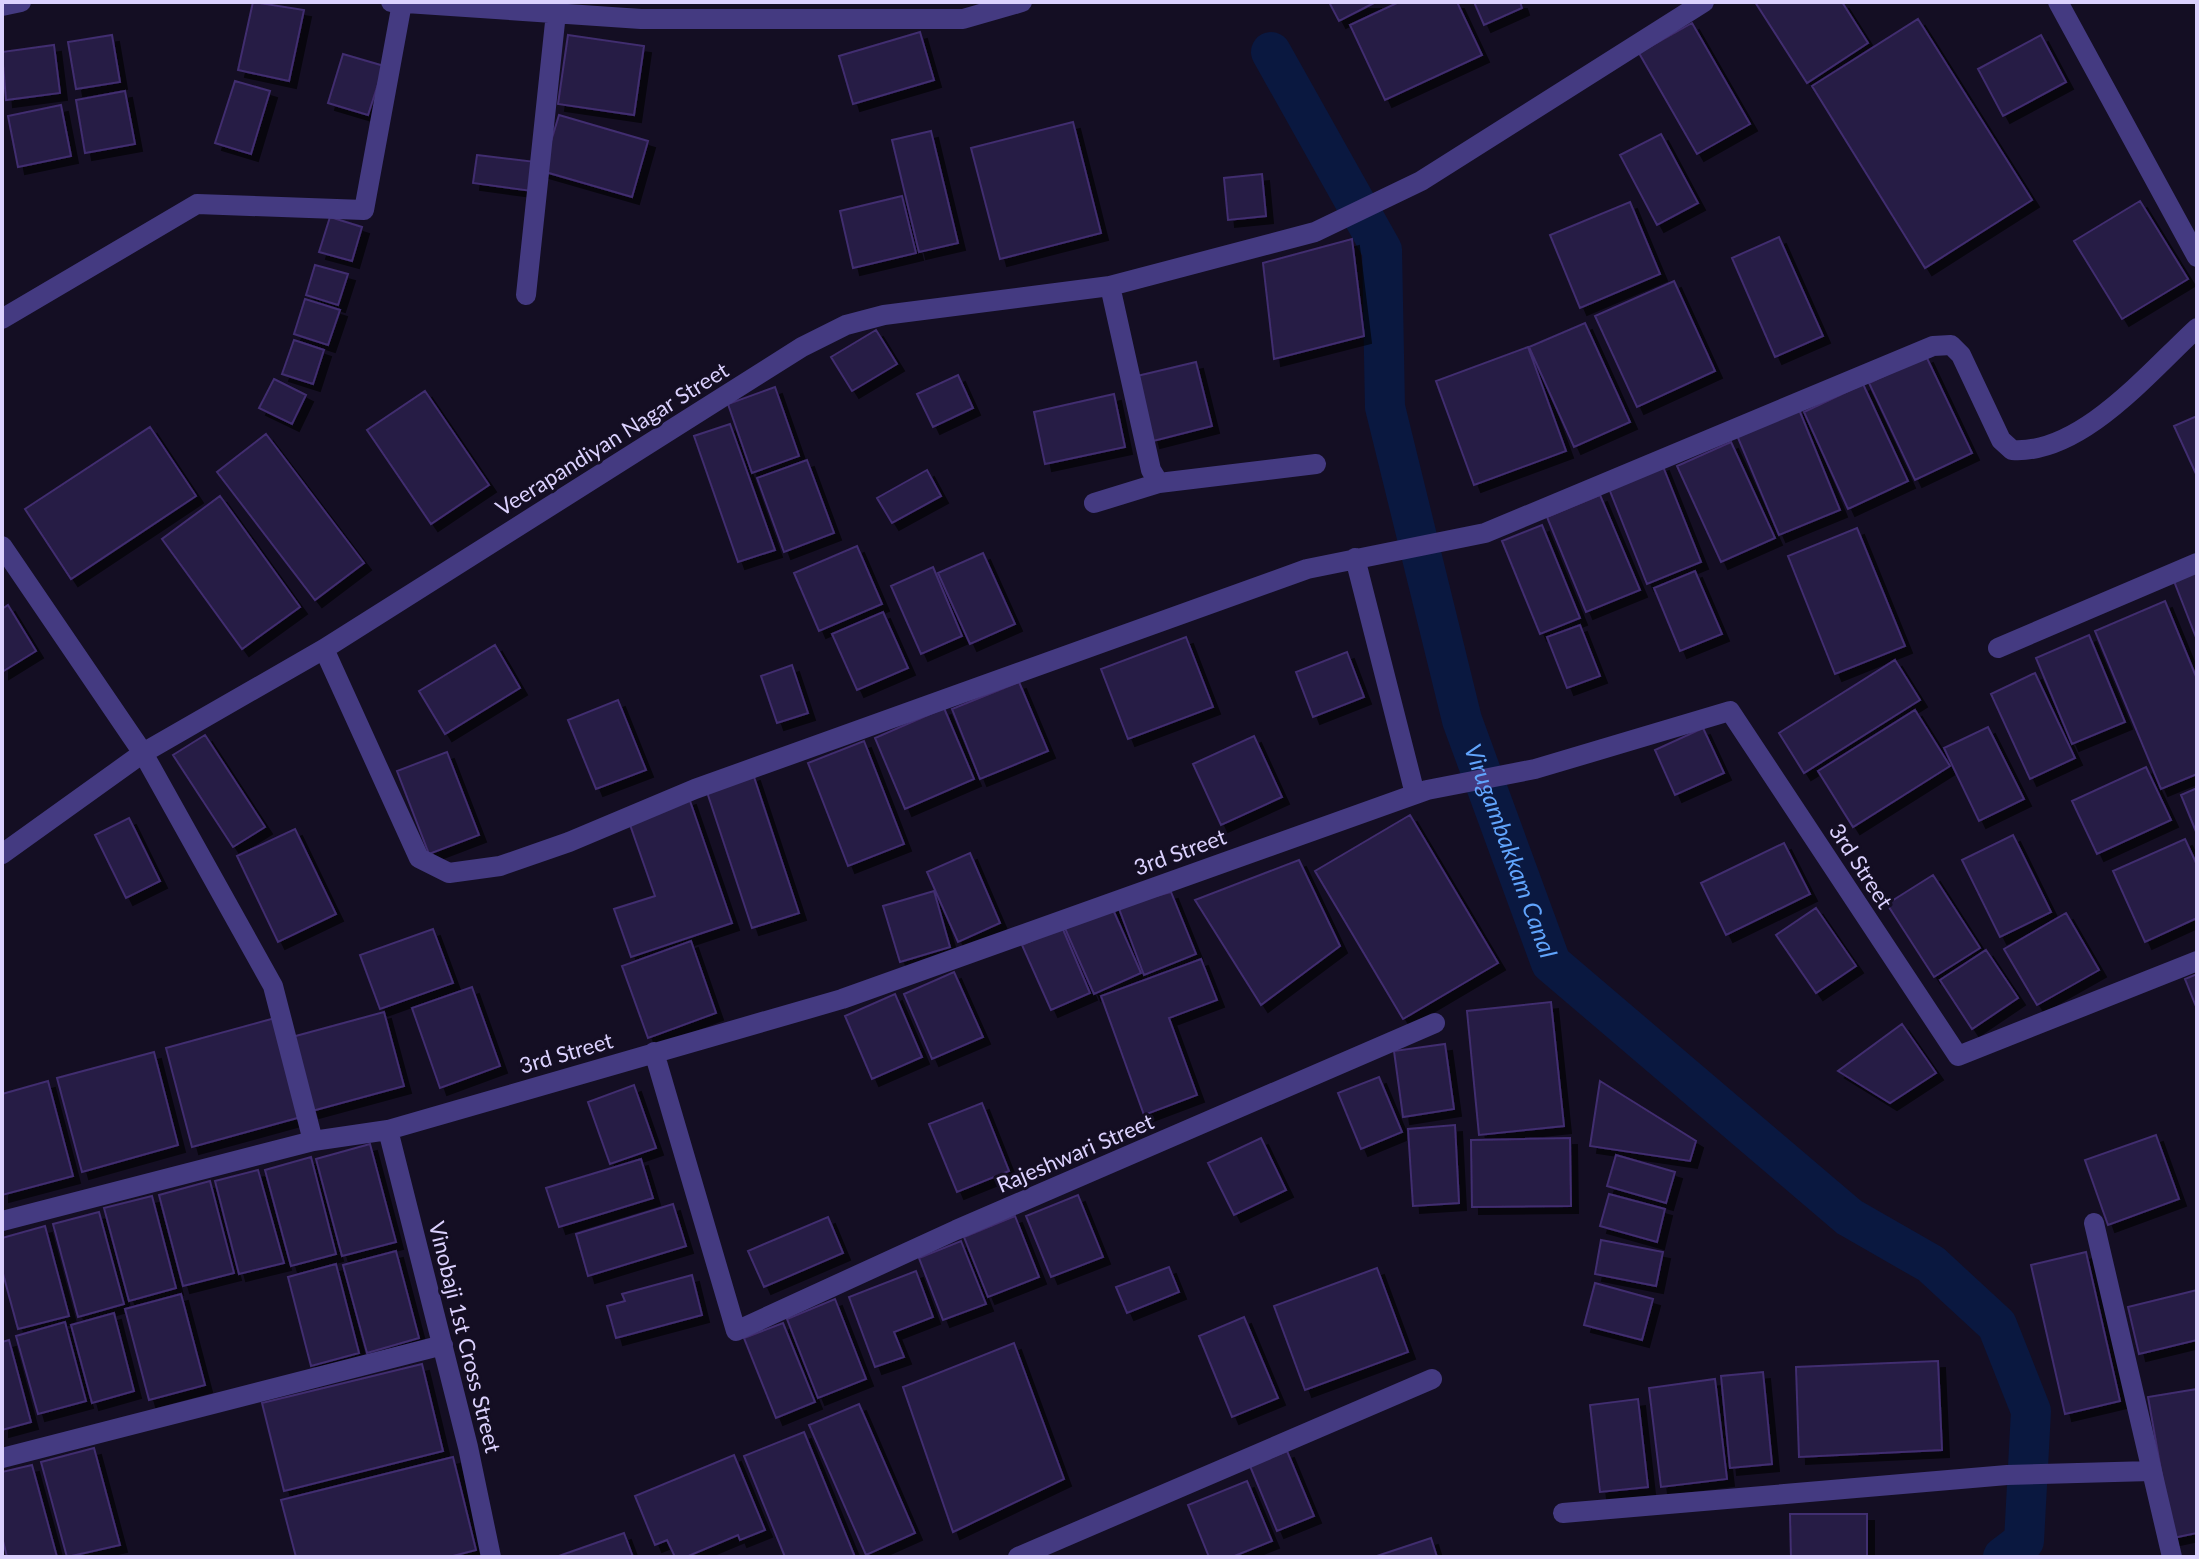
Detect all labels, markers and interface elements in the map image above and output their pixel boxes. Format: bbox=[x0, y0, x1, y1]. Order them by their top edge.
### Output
street label: Veerapandiyan Nagar Street bbox=[490, 356, 733, 521]
water label: Virugambakkam Canal bbox=[1459, 740, 1564, 962]
street label: 3rd Street bbox=[1824, 818, 1899, 914]
street label: 3rd Street bbox=[1130, 822, 1230, 881]
street label: 3rd Street bbox=[516, 1026, 616, 1079]
street label: Rajeshwari Street bbox=[992, 1107, 1158, 1198]
street label: Vinobaji 1st Cross Street bbox=[424, 1218, 507, 1455]

